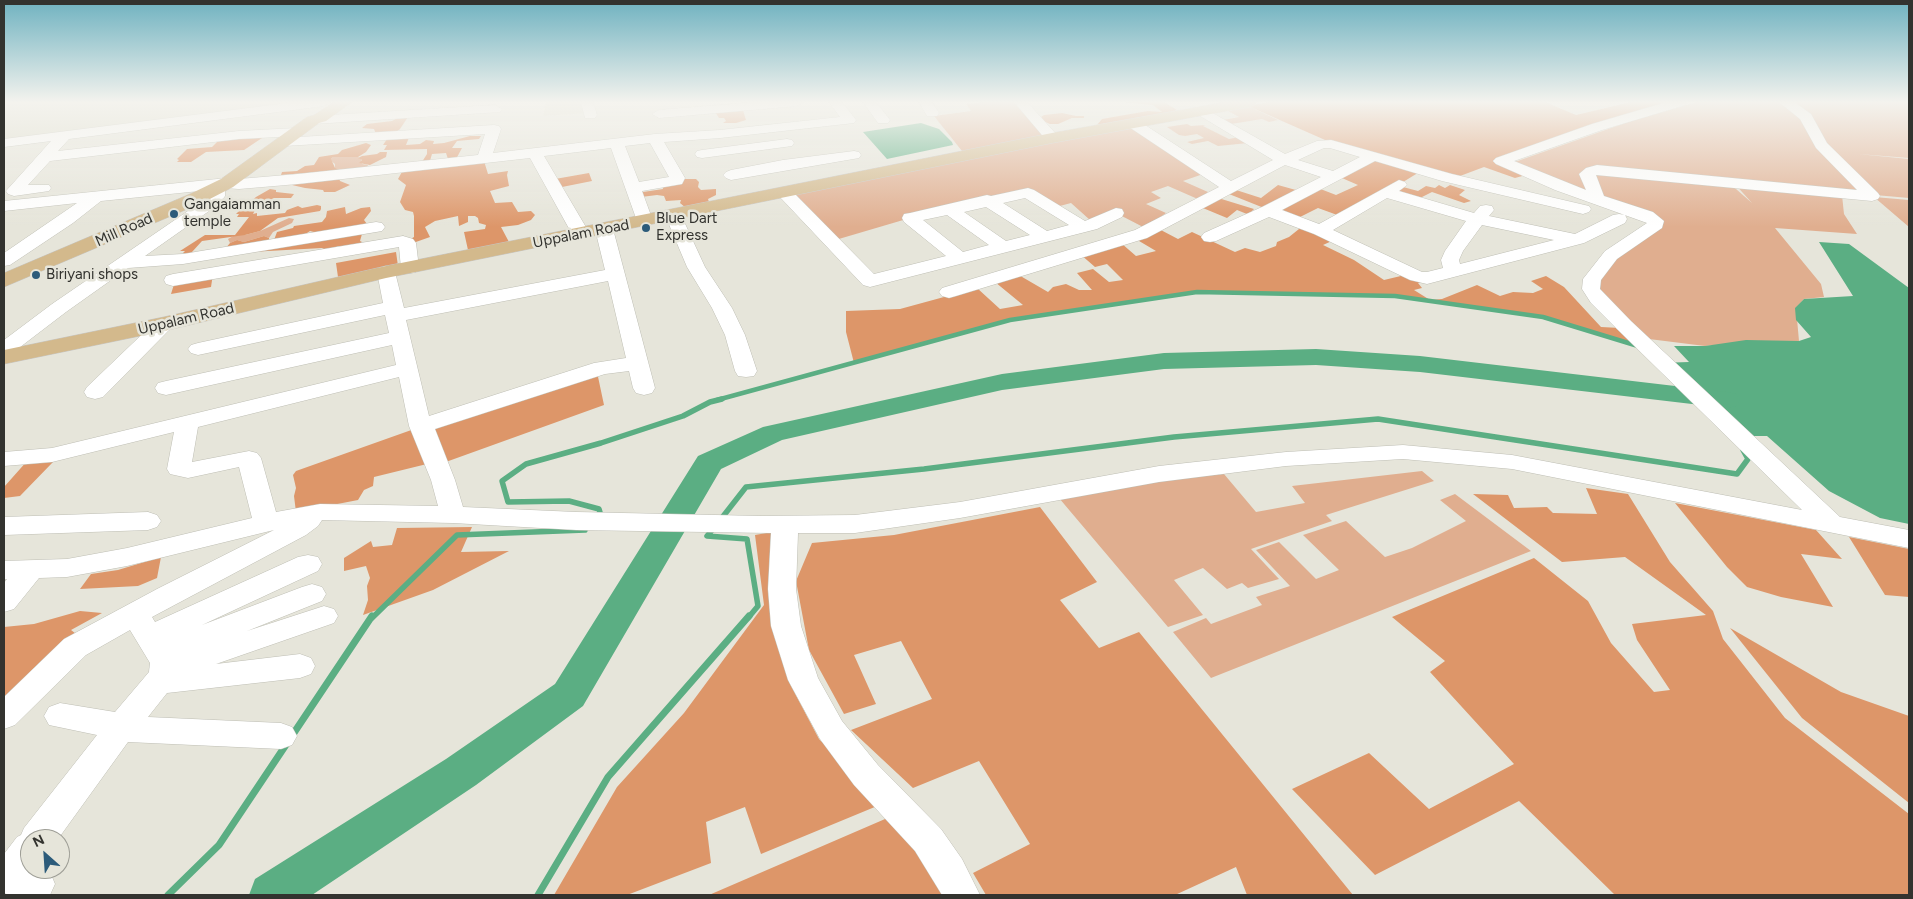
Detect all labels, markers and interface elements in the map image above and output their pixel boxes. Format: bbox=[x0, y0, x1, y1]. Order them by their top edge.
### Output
place label: Gangaiamman temple bbox=[184, 196, 281, 231]
marker: Gangaiamman temple bbox=[168, 208, 180, 220]
street label: Mill Road bbox=[92, 209, 156, 251]
place label: Blue Dart Express bbox=[656, 210, 717, 245]
street label: Uppalam Road bbox=[531, 216, 631, 252]
marker: Blue Dart Express bbox=[640, 222, 652, 234]
place label: Biriyani shops bbox=[46, 266, 138, 284]
marker: Biriyani shops bbox=[30, 269, 42, 281]
street label: Uppalam Road bbox=[136, 299, 236, 339]
north arrow bbox=[20, 829, 70, 879]
text: N bbox=[30, 831, 47, 851]

